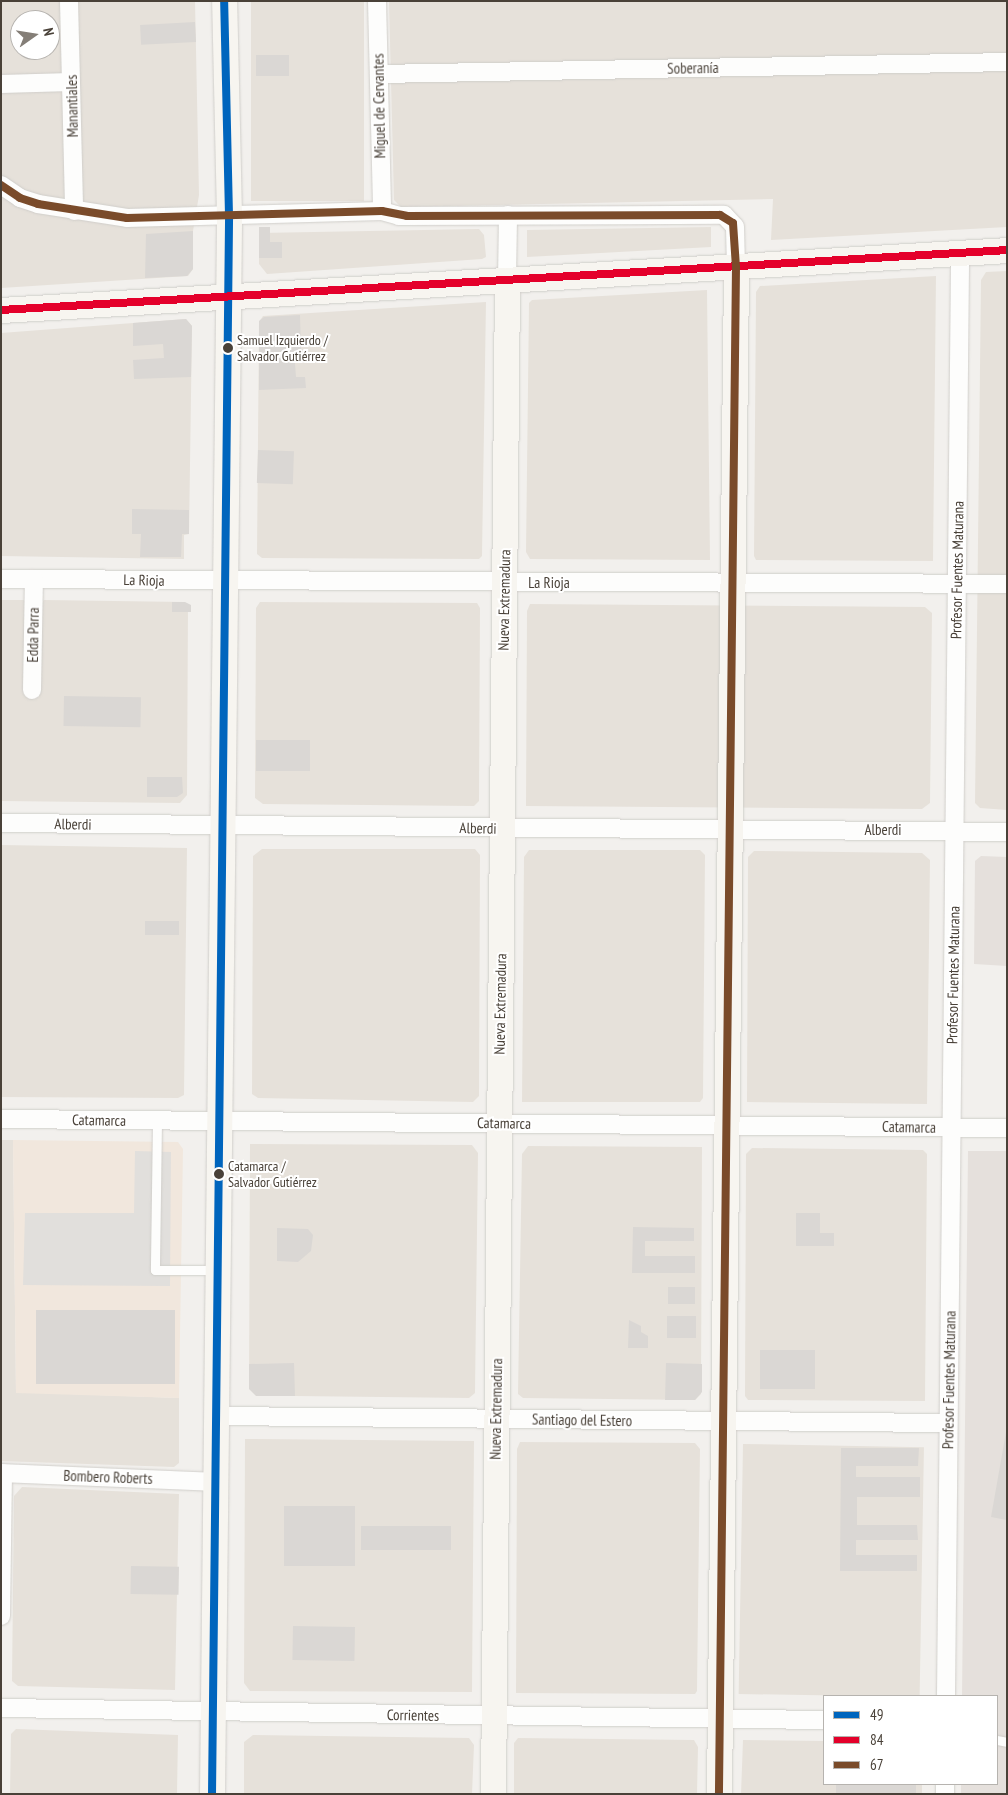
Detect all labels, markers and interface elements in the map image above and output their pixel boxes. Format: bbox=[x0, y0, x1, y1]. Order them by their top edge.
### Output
north arrow bbox=[10, 10, 60, 60]
text: N bbox=[39, 26, 58, 38]
street label: Miguel de Cervantes bbox=[369, 53, 389, 159]
street label: Soberanía bbox=[667, 59, 719, 77]
street label: Manantiales bbox=[62, 74, 82, 138]
place label: Samuel Izquierdo / Salvador Gutiérrez bbox=[237, 332, 328, 364]
marker: Samuel Izquierdo / Salvador Gutiérrez bbox=[223, 343, 233, 353]
street label: Profesor Fuentes Maturana bbox=[947, 501, 967, 639]
street label: Nueva Extremadura bbox=[494, 549, 514, 651]
street label: La Rioja bbox=[123, 571, 165, 589]
street label: La Rioja bbox=[528, 574, 570, 592]
street label: Edda Parra bbox=[24, 607, 42, 663]
street label: Alberdi bbox=[54, 815, 92, 833]
street label: Alberdi bbox=[459, 819, 497, 837]
street label: Alberdi bbox=[864, 821, 902, 839]
street label: Profesor Fuentes Maturana bbox=[943, 906, 963, 1044]
street label: Nueva Extremadura bbox=[490, 953, 510, 1055]
street label: Catamarca bbox=[72, 1111, 126, 1129]
street label: Catamarca bbox=[477, 1114, 531, 1132]
street label: Catamarca bbox=[882, 1118, 936, 1136]
place label: Catamarca / Salvador Gutiérrez bbox=[228, 1158, 317, 1190]
marker: Catamarca / Salvador Gutiérrez bbox=[214, 1169, 224, 1179]
street label: Profesor Fuentes Maturana bbox=[939, 1311, 959, 1449]
street label: Nueva Extremadura bbox=[486, 1358, 506, 1460]
street label: Santiago del Estero bbox=[532, 1410, 632, 1430]
street label: Bombero Roberts bbox=[63, 1466, 153, 1488]
legend bbox=[823, 1695, 998, 1785]
text: 49 bbox=[870, 1705, 884, 1724]
street label: Corrientes bbox=[387, 1706, 439, 1724]
text: 84 bbox=[870, 1730, 884, 1749]
text: 67 bbox=[870, 1755, 884, 1774]

